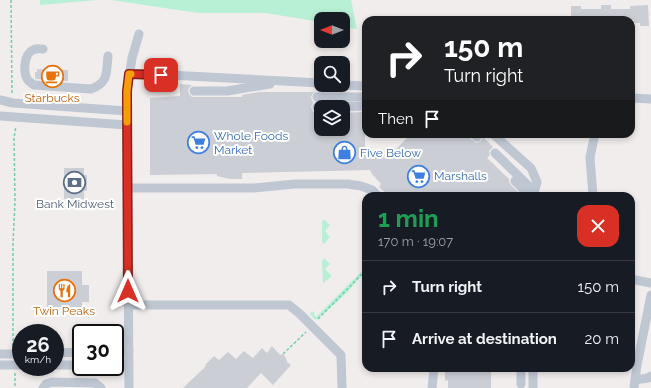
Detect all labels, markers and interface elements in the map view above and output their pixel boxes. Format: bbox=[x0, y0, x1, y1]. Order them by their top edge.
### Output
north arrow bbox=[314, 12, 350, 48]
map controls bbox=[314, 12, 350, 136]
text: 150 m bbox=[444, 31, 523, 64]
icon: right bbox=[378, 32, 430, 84]
button: search bbox=[314, 56, 350, 92]
pin bbox=[144, 58, 178, 92]
cafe icon: Starbucks bbox=[39, 64, 65, 90]
icon: arrive bbox=[150, 64, 172, 86]
text: Turn right bbox=[444, 65, 523, 86]
place label: Starbucks bbox=[24, 91, 80, 105]
button: layers bbox=[314, 100, 350, 136]
icon: arrive bbox=[421, 108, 443, 130]
text: Then bbox=[378, 110, 413, 128]
place label: Whole Foods Market bbox=[214, 129, 288, 157]
supermarket icon: Whole Foods Market bbox=[186, 130, 212, 156]
shop icon: Five Below bbox=[332, 140, 358, 166]
place label: Five Below bbox=[360, 146, 421, 160]
supermarket icon: Marshalls bbox=[406, 163, 432, 189]
place label: Marshalls bbox=[434, 169, 487, 183]
bank icon: Bank Midwest bbox=[62, 170, 88, 196]
place label: Bank Midwest bbox=[36, 197, 114, 211]
text: 1 min bbox=[378, 204, 439, 233]
button: close bbox=[577, 205, 619, 247]
text: 170 m · 19:07 bbox=[378, 234, 453, 249]
position arrow bbox=[107, 270, 149, 312]
icon: right bbox=[378, 276, 400, 298]
restaurant icon: Twin Peaks bbox=[51, 277, 77, 303]
text: Turn right bbox=[412, 278, 482, 296]
text: 150 m bbox=[578, 278, 619, 296]
place label: Twin Peaks bbox=[33, 304, 95, 318]
speed limit sign: 30 bbox=[72, 324, 124, 376]
icon: arrive bbox=[378, 328, 400, 350]
text: Arrive at destination bbox=[412, 330, 557, 348]
text: 20 m bbox=[584, 330, 619, 348]
text: 26 bbox=[26, 333, 50, 357]
text: km/h bbox=[25, 354, 51, 365]

